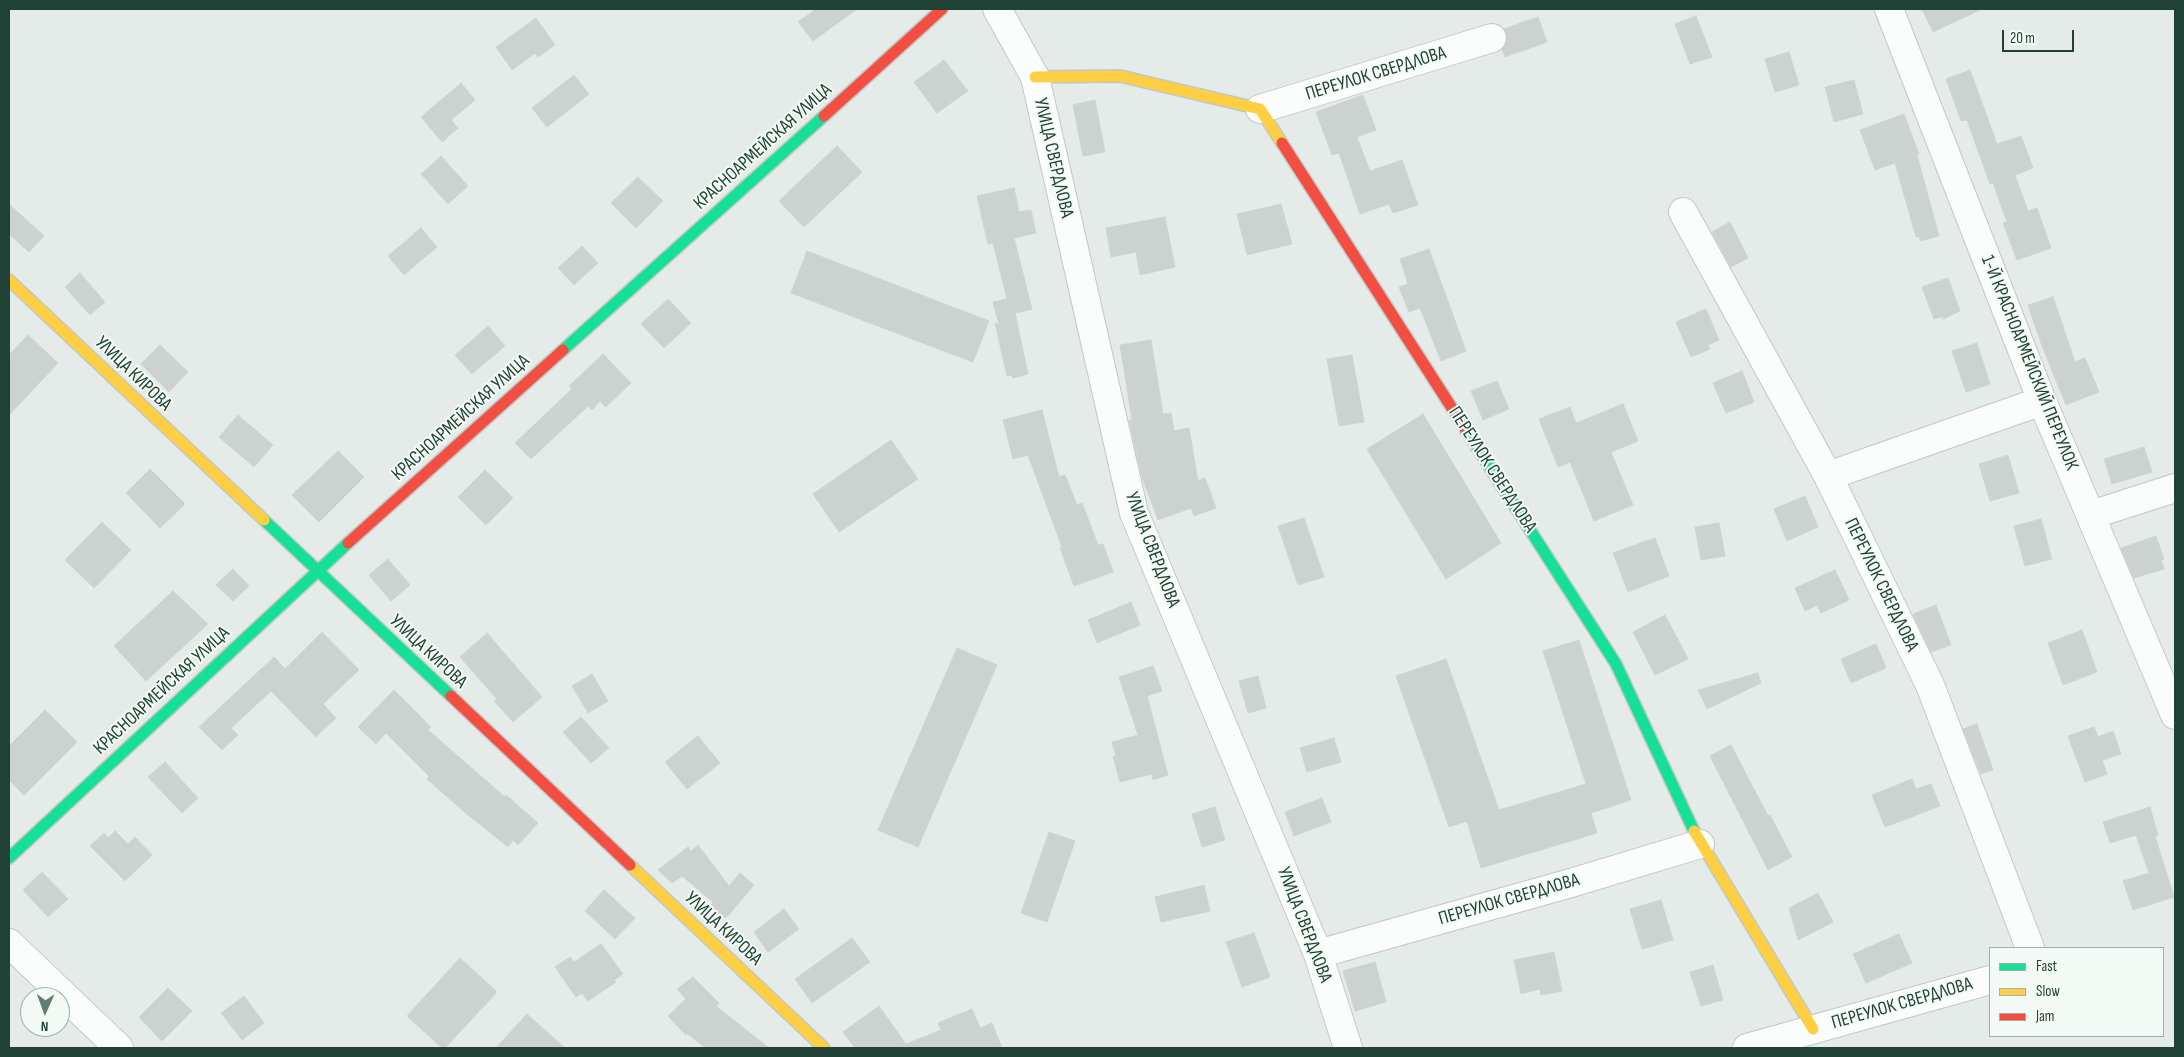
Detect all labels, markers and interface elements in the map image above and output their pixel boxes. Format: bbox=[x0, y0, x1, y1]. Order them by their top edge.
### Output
scale bar bbox=[2004, 20, 2076, 52]
text: 20 m bbox=[2010, 29, 2035, 48]
street label: ПЕРЕУЛОК СВЕРДЛОВА bbox=[1303, 42, 1449, 106]
street label: КРАСНОАРМЕЙСКАЯ УЛИЦА bbox=[689, 79, 837, 215]
street label: УЛИЦА СВЕРДЛОВА bbox=[1028, 96, 1078, 220]
street label: 1-Й КРАСНОАРМЕЙСКИЙ ПЕРЕУЛОК bbox=[1975, 252, 2083, 474]
street label: УЛИЦА КИРОВА bbox=[90, 332, 176, 416]
street label: КРАСНОАРМЕЙСКАЯ УЛИЦА bbox=[387, 350, 535, 486]
street label: ПЕРЕУЛОК СВЕРДЛОВА bbox=[1443, 403, 1541, 537]
street label: УЛИЦА СВЕРДЛОВА bbox=[1119, 489, 1185, 611]
street label: ПЕРЕУЛОК СВЕРДЛОВА bbox=[1839, 515, 1923, 655]
street label: УЛИЦА КИРОВА bbox=[384, 610, 472, 694]
street label: КРАСНОАРМЕЙСКАЯ УЛИЦА bbox=[89, 622, 235, 760]
street label: УЛИЦА СВЕРДЛОВА bbox=[1271, 864, 1337, 986]
street label: ПЕРЕУЛОК СВЕРДЛОВА bbox=[1436, 869, 1582, 931]
street label: УЛИЦА КИРОВА bbox=[679, 887, 767, 971]
legend bbox=[1989, 947, 2164, 1037]
text: Fast bbox=[2036, 957, 2057, 976]
street label: ПЕРЕУЛОК СВЕРДЛОВА bbox=[1829, 973, 1975, 1035]
text: Slow bbox=[2036, 982, 2060, 1001]
north arrow bbox=[20, 987, 70, 1037]
text: Jam bbox=[2036, 1007, 2054, 1026]
text: N bbox=[40, 1018, 49, 1035]

